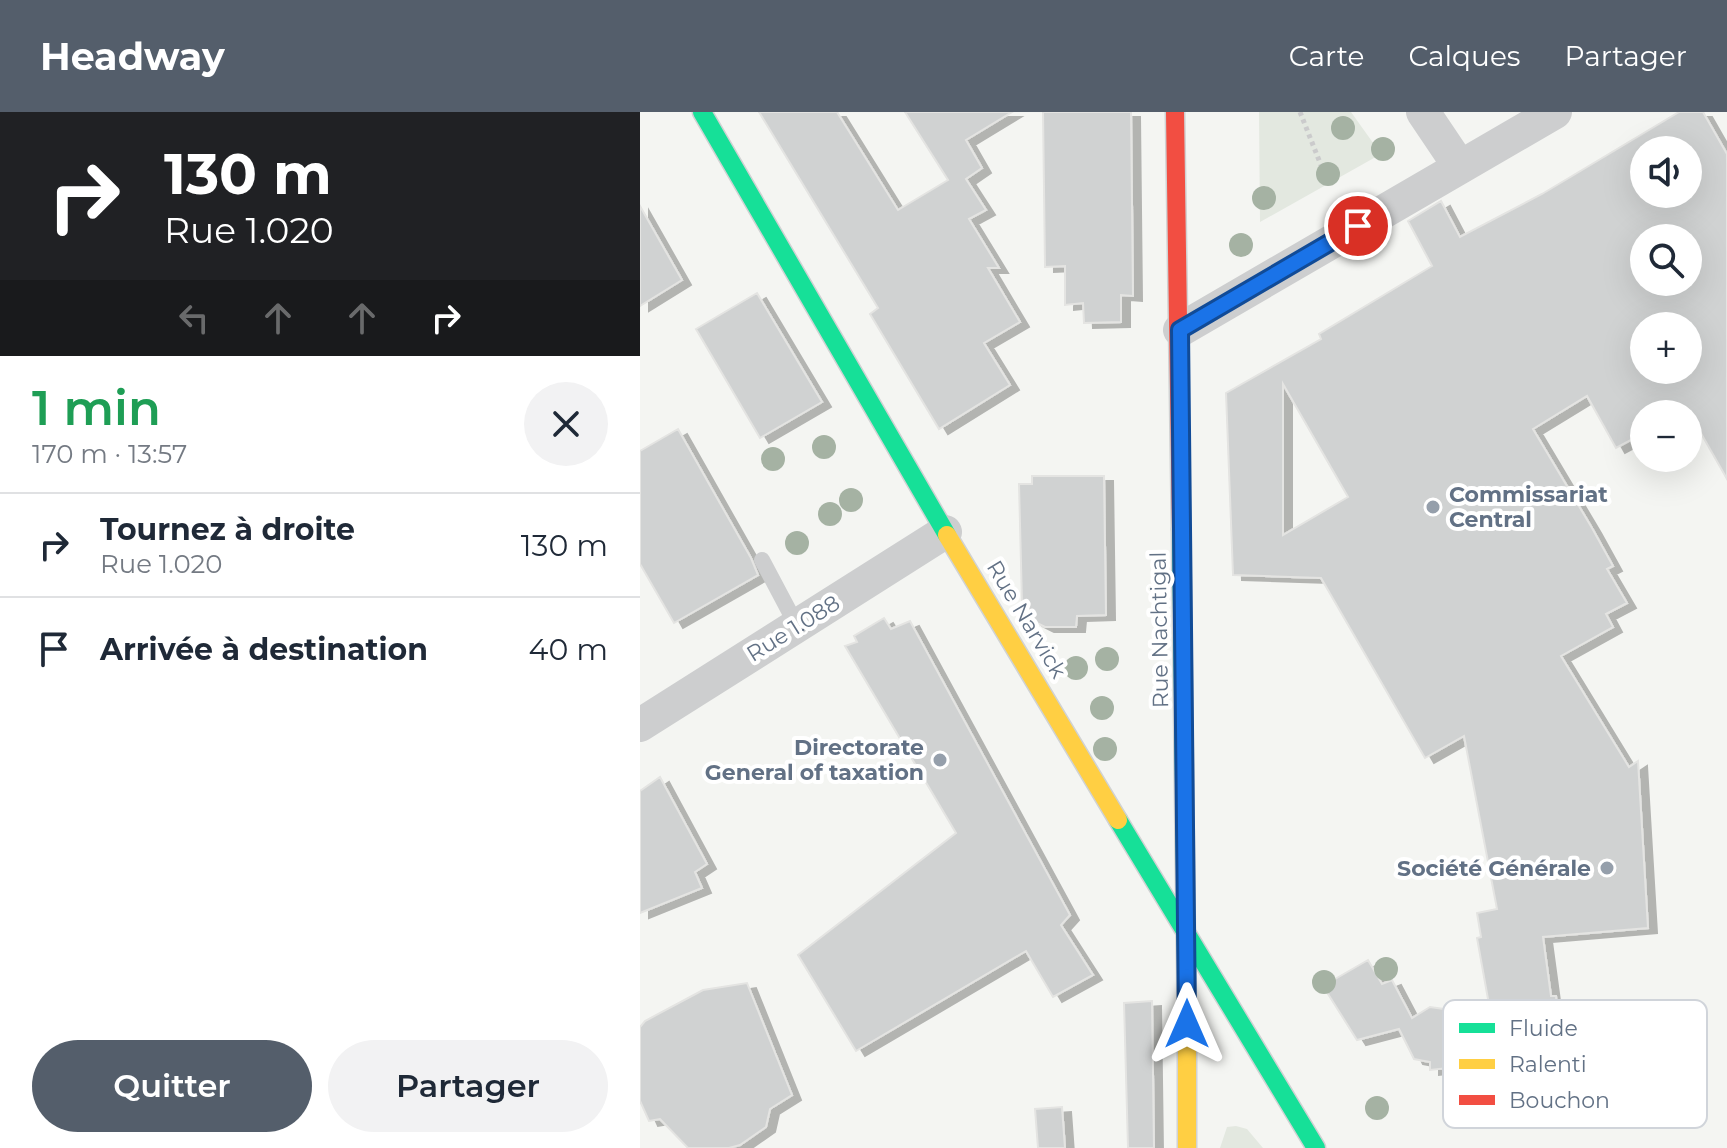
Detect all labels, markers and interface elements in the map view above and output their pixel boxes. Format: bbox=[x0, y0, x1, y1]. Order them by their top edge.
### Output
text: Headway bbox=[40, 33, 225, 80]
text: Carte bbox=[1289, 39, 1364, 73]
text: Calques bbox=[1408, 39, 1520, 73]
text: Partager bbox=[1564, 39, 1687, 73]
map controls bbox=[1630, 136, 1702, 472]
button: sound bbox=[1630, 136, 1702, 208]
text: 130 m bbox=[164, 140, 332, 208]
icon: right bbox=[32, 144, 136, 248]
pin bbox=[1324, 192, 1392, 260]
icon: arrive bbox=[1336, 204, 1380, 248]
text: Rue 1.020 bbox=[164, 208, 334, 252]
button: search bbox=[1630, 224, 1702, 296]
icon: left bbox=[172, 296, 216, 340]
icon: ahead bbox=[256, 296, 300, 340]
icon: ahead bbox=[340, 296, 384, 340]
icon: right bbox=[424, 296, 468, 340]
button: + bbox=[1630, 312, 1702, 384]
text: 1 min bbox=[32, 379, 161, 437]
button: close bbox=[524, 382, 608, 466]
button: − bbox=[1630, 400, 1702, 472]
text: 170 m · 13:57 bbox=[32, 438, 187, 470]
place label: Commissariat Central bbox=[1449, 481, 1608, 533]
marker: Commissariat Central bbox=[1424, 498, 1442, 516]
text: Tournez à droite bbox=[100, 511, 355, 548]
icon: right bbox=[32, 523, 76, 567]
text: 130 m bbox=[521, 527, 608, 564]
text: Rue 1.020 bbox=[100, 548, 223, 580]
street label: Rue Nachtigal bbox=[1145, 552, 1174, 708]
street label: Rue Narvick bbox=[981, 555, 1073, 684]
street label: Rue 1.088 bbox=[742, 589, 845, 668]
icon: arrive bbox=[32, 627, 76, 671]
text: Arrivée à destination bbox=[100, 631, 428, 668]
text: 40 m bbox=[529, 631, 608, 668]
place label: Directorate General of taxation bbox=[705, 734, 924, 786]
marker: Directorate General of taxation bbox=[931, 751, 949, 769]
place label: Société Générale bbox=[1397, 855, 1591, 882]
marker: Société Générale bbox=[1598, 859, 1616, 877]
position arrow bbox=[1145, 982, 1229, 1066]
legend bbox=[1443, 1000, 1707, 1128]
text: Fluide bbox=[1509, 1015, 1578, 1042]
button: Quitter bbox=[32, 1040, 312, 1132]
button: Partager bbox=[328, 1040, 608, 1132]
text: Ralenti bbox=[1509, 1051, 1587, 1078]
text: Bouchon bbox=[1509, 1087, 1610, 1114]

